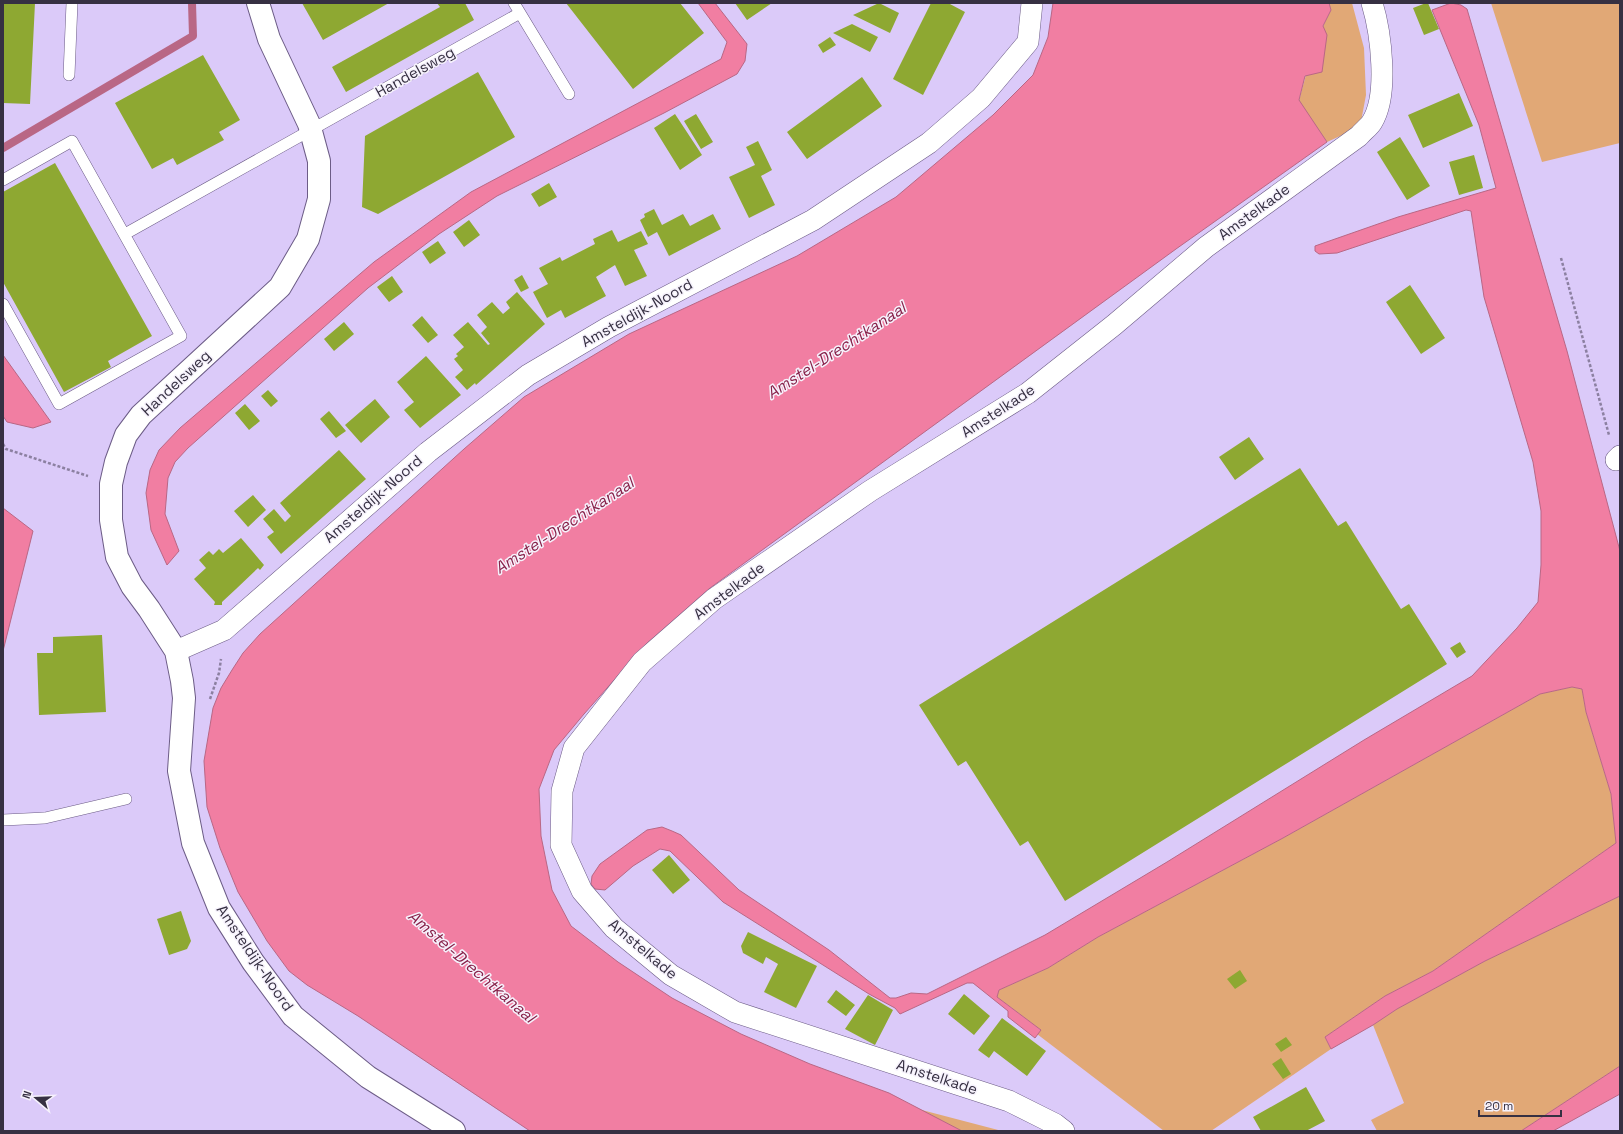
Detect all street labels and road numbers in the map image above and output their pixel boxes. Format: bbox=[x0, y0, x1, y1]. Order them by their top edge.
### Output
street label: Handelsweg bbox=[372, 42, 458, 101]
street label: Amstelkade bbox=[1214, 179, 1293, 244]
street label: Amsteldijk-Noord bbox=[578, 274, 696, 351]
street label: Handelsweg bbox=[137, 346, 214, 420]
street label: Amstelkade bbox=[957, 380, 1038, 441]
street label: Amsteldijk-Noord bbox=[320, 451, 426, 547]
street label: Amstelkade bbox=[689, 558, 768, 624]
street label: Amsteldijk-Noord bbox=[213, 901, 298, 1015]
street label: Amstelkade bbox=[605, 914, 682, 983]
street label: Amstelkade bbox=[894, 1054, 980, 1099]

